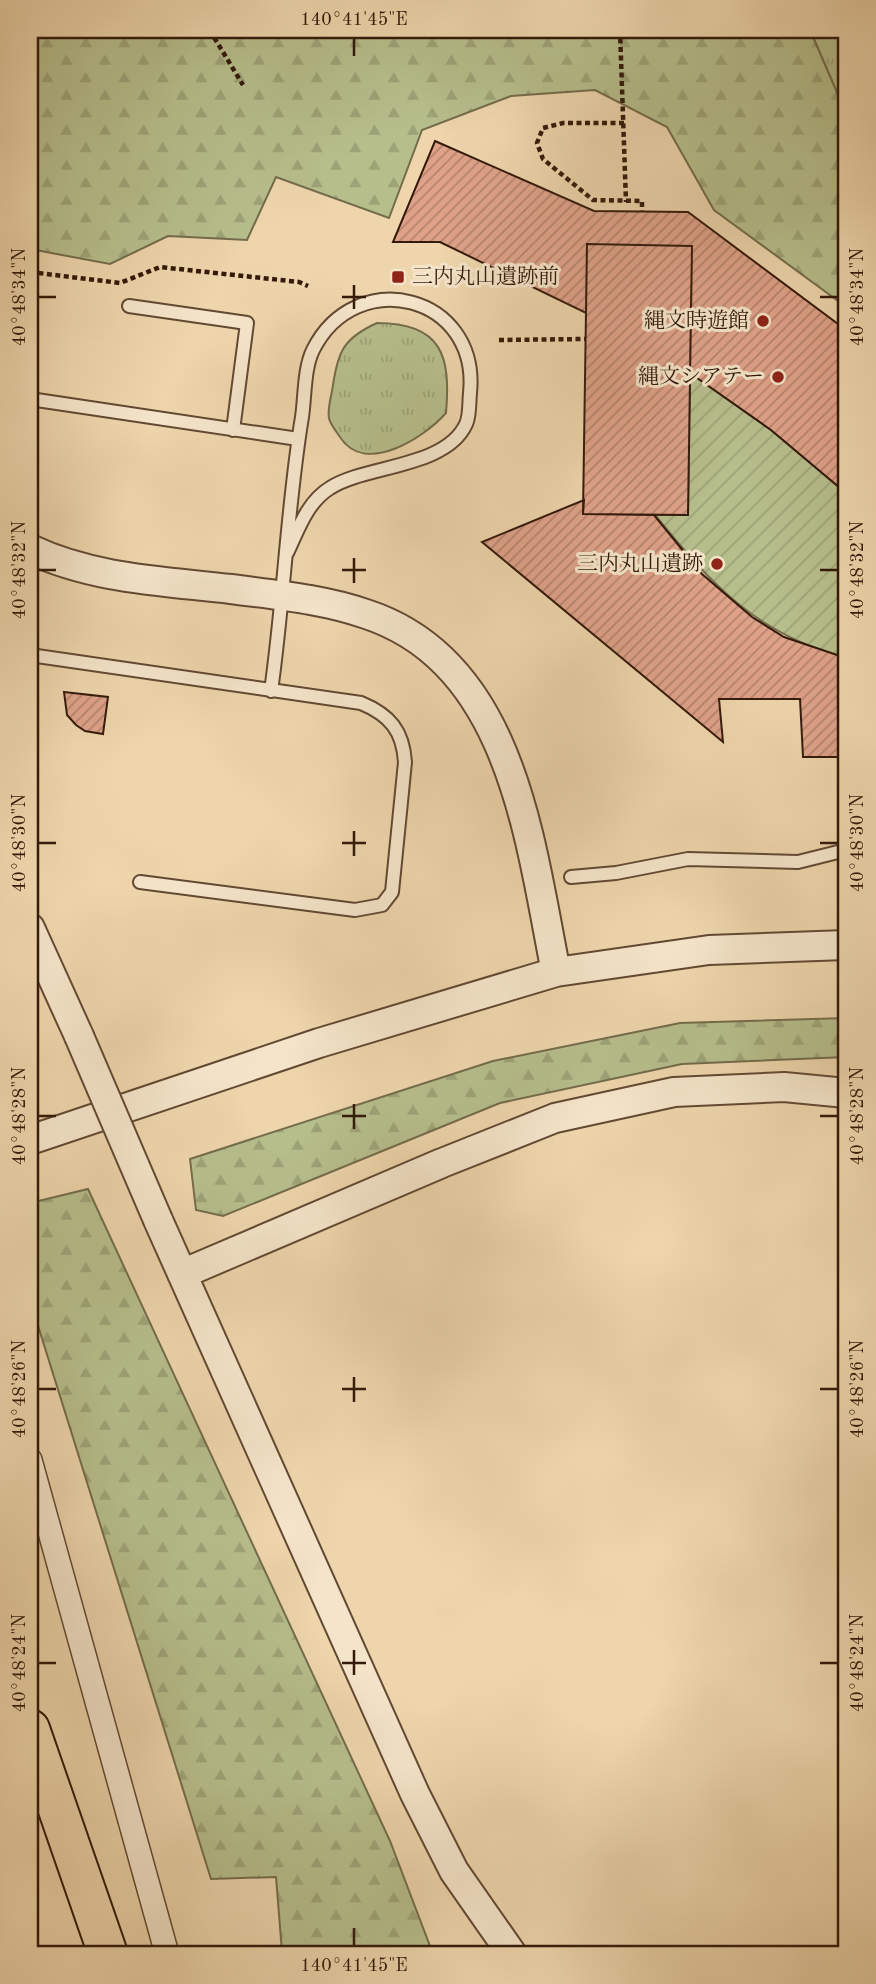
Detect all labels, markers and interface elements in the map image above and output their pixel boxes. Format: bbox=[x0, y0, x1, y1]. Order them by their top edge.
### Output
text: 140°41'45"E bbox=[300, 11, 408, 29]
text: 40°48'34"N bbox=[11, 248, 29, 346]
text: 40°48'34"N bbox=[849, 248, 867, 346]
place label: 三内丸山遺跡前 bbox=[412, 265, 559, 288]
marker: 三内丸山遺跡前 bbox=[390, 269, 406, 285]
place label: 縄文時遊館 bbox=[644, 309, 749, 332]
marker: 縄文時遊館 bbox=[755, 313, 771, 329]
place label: 縄文シアテー bbox=[638, 365, 764, 388]
marker: 縄文シアテー bbox=[770, 369, 786, 385]
text: 40°48'32"N bbox=[11, 521, 29, 619]
text: 40°48'32"N bbox=[849, 521, 867, 619]
place label: 三内丸山遺跡 bbox=[577, 552, 703, 575]
marker: 三内丸山遺跡 bbox=[709, 556, 725, 572]
text: 40°48'30"N bbox=[11, 794, 29, 892]
text: 40°48'30"N bbox=[849, 794, 867, 892]
text: 40°48'28"N bbox=[11, 1067, 29, 1165]
text: 40°48'28"N bbox=[849, 1067, 867, 1165]
text: 40°48'26"N bbox=[11, 1340, 29, 1438]
text: 40°48'26"N bbox=[849, 1340, 867, 1438]
text: 40°48'24"N bbox=[11, 1614, 29, 1712]
text: 40°48'24"N bbox=[849, 1614, 867, 1712]
text: 140°41'45"E bbox=[300, 1957, 408, 1975]

